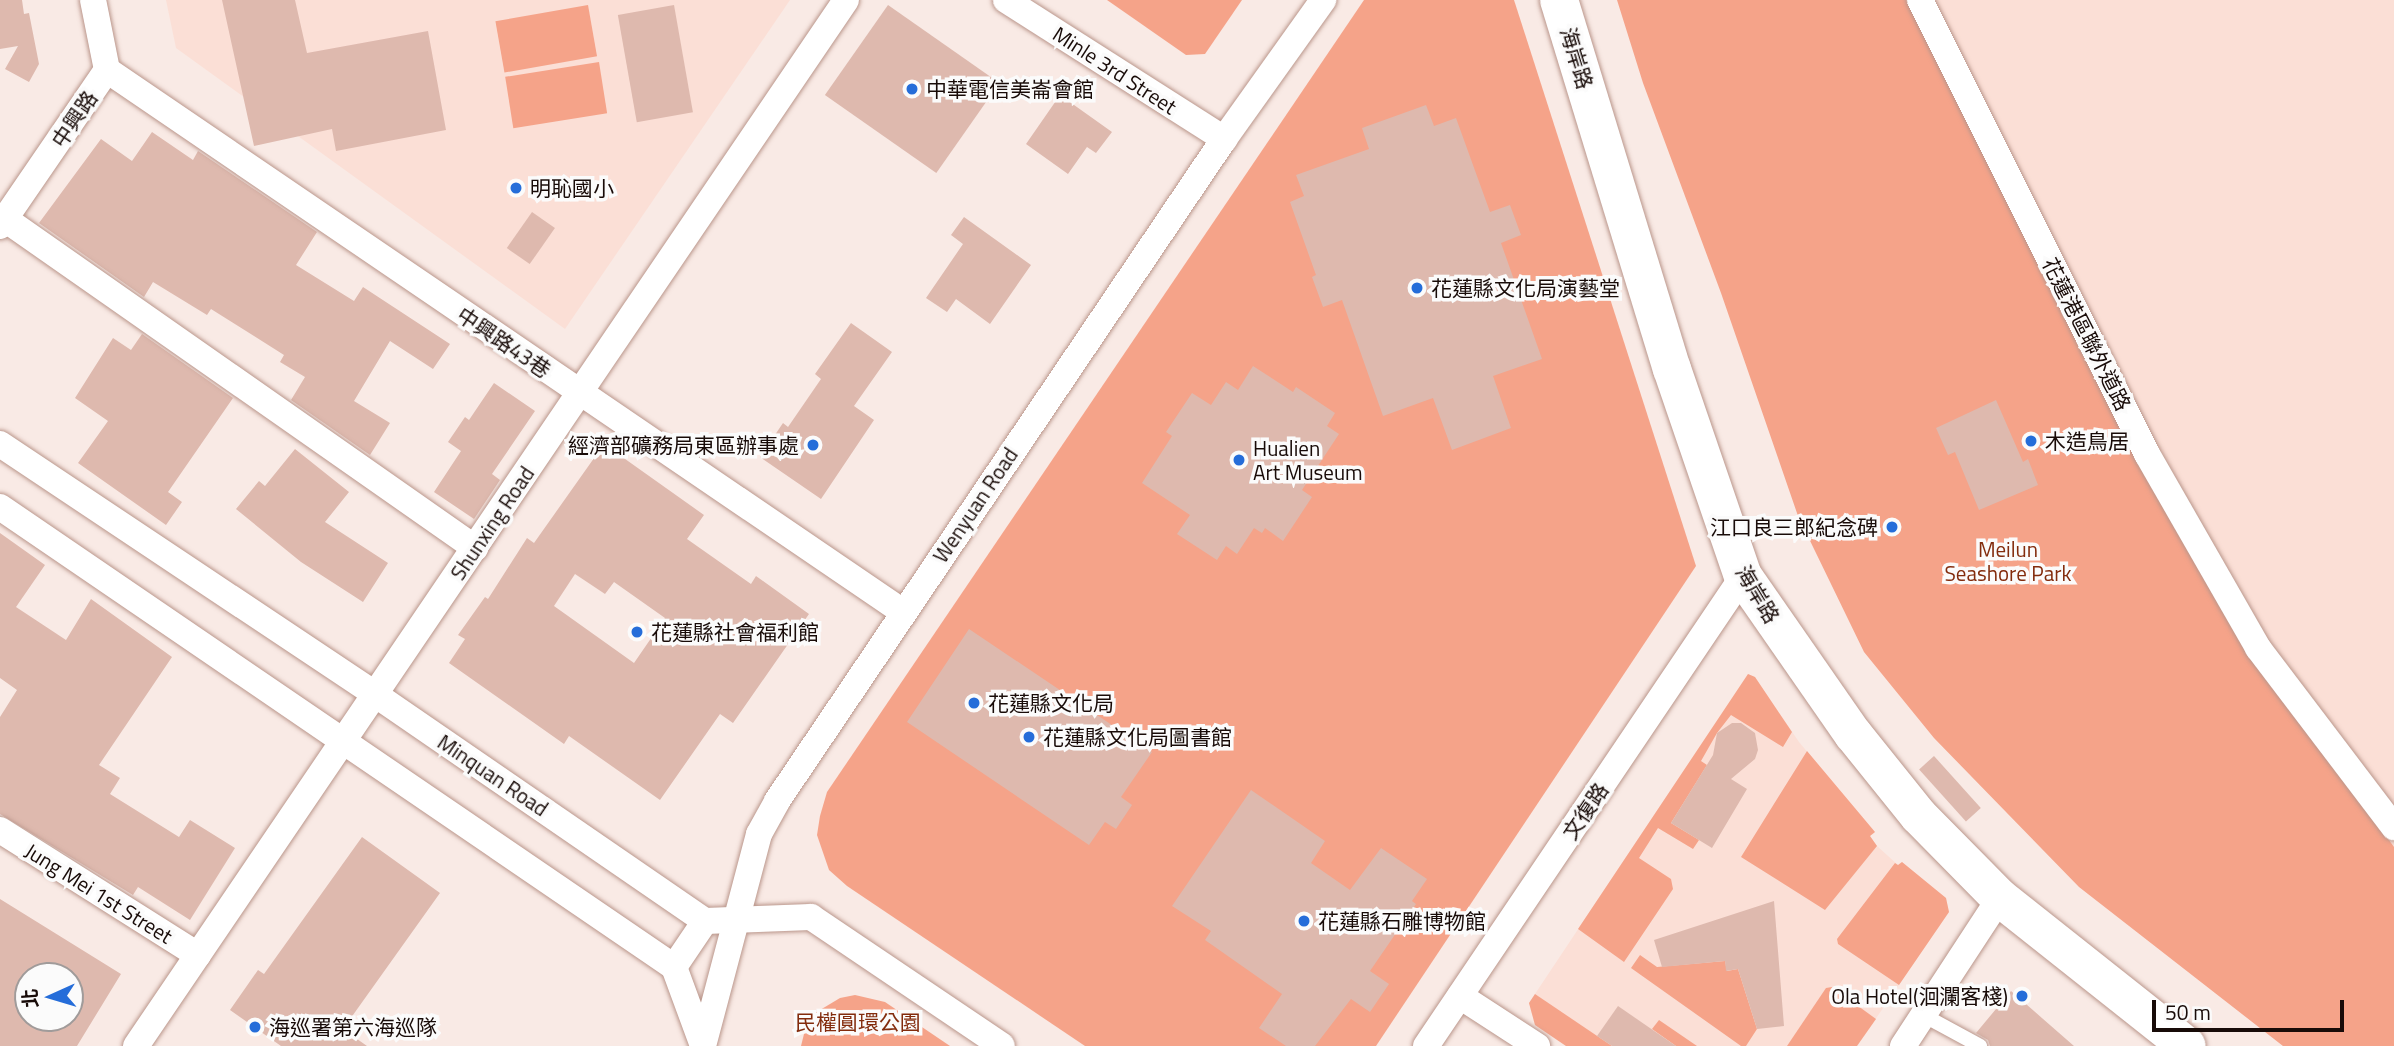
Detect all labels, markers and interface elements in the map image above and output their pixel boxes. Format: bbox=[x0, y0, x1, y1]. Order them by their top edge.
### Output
street label: Minle 3rd Street bbox=[1049, 21, 1181, 119]
street label: 海岸路 bbox=[1556, 24, 1598, 92]
place label: 中華電信美崙會館 bbox=[926, 76, 1094, 102]
marker: 中華電信美崙會館 bbox=[904, 81, 920, 97]
street label: 中興路 bbox=[46, 86, 102, 152]
place label: 明恥國小 bbox=[530, 175, 614, 201]
marker: 明恥國小 bbox=[508, 180, 524, 196]
street label: 花蓮港區聯外道路 bbox=[2038, 253, 2136, 415]
place label: 花蓮縣文化局演藝堂 bbox=[1431, 275, 1620, 301]
marker: 花蓮縣文化局演藝堂 bbox=[1409, 280, 1425, 296]
street label: 中興路43巷 bbox=[452, 301, 556, 383]
place label: 木造鳥居 bbox=[2045, 428, 2129, 454]
place label: 經濟部礦務局東區辦事處 bbox=[568, 432, 799, 458]
marker: 木造鳥居 bbox=[2023, 433, 2039, 449]
place label: Hualien Art Museum bbox=[1253, 435, 1363, 485]
marker: 經濟部礦務局東區辦事處 bbox=[805, 437, 821, 453]
street label: Wenyuan Road bbox=[927, 443, 1023, 567]
marker: Hualien Art Museum bbox=[1231, 452, 1247, 468]
street label: Shunxing Road bbox=[445, 462, 539, 584]
place label: 江口良三郎紀念碑 bbox=[1710, 514, 1878, 540]
marker: 江口良三郎紀念碑 bbox=[1884, 519, 1900, 535]
park label: Meilun Seashore Park bbox=[1944, 536, 2072, 586]
street label: 海岸路 bbox=[1731, 561, 1785, 627]
place label: 花蓮縣社會福利館 bbox=[651, 619, 819, 645]
marker: 花蓮縣社會福利館 bbox=[629, 624, 645, 640]
place label: 花蓮縣文化局 bbox=[988, 690, 1114, 716]
marker: 花蓮縣文化局 bbox=[966, 695, 982, 711]
place label: 花蓮縣文化局圖書館 bbox=[1043, 724, 1232, 750]
street label: Minquan Road bbox=[433, 729, 553, 821]
marker: 花蓮縣文化局圖書館 bbox=[1021, 729, 1037, 745]
street label: 文復路 bbox=[1557, 778, 1613, 844]
street label: Jung Mei 1st Street bbox=[21, 838, 177, 948]
place label: 花蓮縣石雕博物館 bbox=[1318, 908, 1486, 934]
marker: 花蓮縣石雕博物館 bbox=[1296, 913, 1312, 929]
north arrow bbox=[14, 962, 84, 1032]
place label: Ola Hotel(洄瀾客棧) bbox=[1831, 983, 2008, 1009]
scale bar bbox=[2156, 986, 2348, 1030]
text: 北 bbox=[14, 988, 45, 1009]
marker: Ola Hotel(洄瀾客棧) bbox=[2014, 988, 2030, 1004]
text: 50 m bbox=[2165, 996, 2211, 1028]
park label: 民權圓環公園 bbox=[795, 1009, 921, 1035]
place label: 海巡署第六海巡隊 bbox=[269, 1014, 437, 1040]
marker: 海巡署第六海巡隊 bbox=[247, 1019, 263, 1035]

